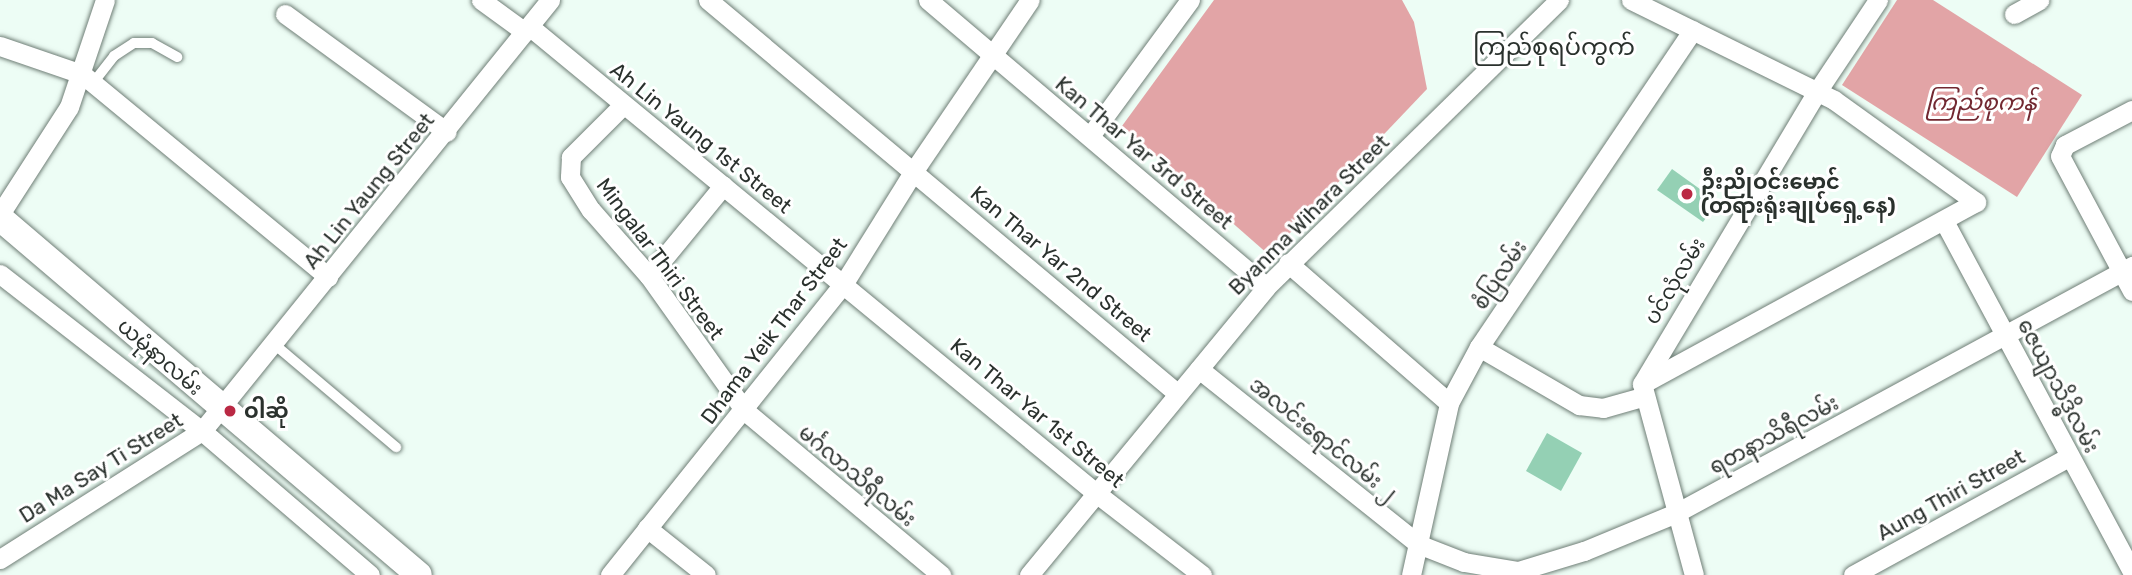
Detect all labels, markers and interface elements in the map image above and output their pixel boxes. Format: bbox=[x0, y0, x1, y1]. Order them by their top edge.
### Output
district label: ကြည်စုရပ်ကွက် bbox=[1473, 34, 1635, 62]
street label: Ah Lin Yaung 1st Street bbox=[605, 57, 797, 219]
street label: Kan Thar Yar 3rd Street bbox=[1049, 71, 1239, 235]
water label: ကြည်စုကန် bbox=[1925, 88, 2037, 116]
street label: Ah Lin Yaung Street bbox=[298, 108, 440, 274]
street label: Byanma Wihara Street bbox=[1224, 130, 1394, 300]
place label: ဦးညိုဝင်းမောင် (တရားရုံးချုပ်ရှေ့နေ) bbox=[1701, 169, 1896, 219]
street label: Mingalar Thiri Street bbox=[591, 173, 729, 345]
street label: Kan Thar Yar 2nd Street bbox=[964, 180, 1158, 348]
marker: ဦးညိုဝင်းမောင် (တရားရုံးချုပ်ရှေ့နေ) bbox=[1679, 186, 1695, 202]
street label: Dhama Yeik Thar Street bbox=[695, 232, 853, 430]
street label: ပင်လုံလမ်း bbox=[1639, 233, 1711, 329]
street label: စံပြလမ်း bbox=[1468, 236, 1532, 314]
street label: ယမုံနာလမ်း bbox=[112, 313, 208, 401]
street label: ဇေယျာသိဒ္ဓိလမ်း bbox=[2012, 315, 2104, 457]
street label: Kan Thar Yar 1st Street bbox=[944, 332, 1130, 494]
street label: အလင်းရောင်လမ်း ၂ bbox=[1244, 372, 1402, 506]
street label: ရတနာသိရီလမ်း bbox=[1705, 390, 1843, 480]
place label: ဝါဆို bbox=[244, 398, 289, 424]
marker: ဝါဆို bbox=[222, 403, 238, 419]
street label: Da Ma Say Ti Street bbox=[14, 407, 188, 529]
street label: မင်္ဂလာသိရီလမ်း bbox=[793, 420, 921, 532]
street label: Aung Thiri Street bbox=[1873, 444, 2029, 546]

